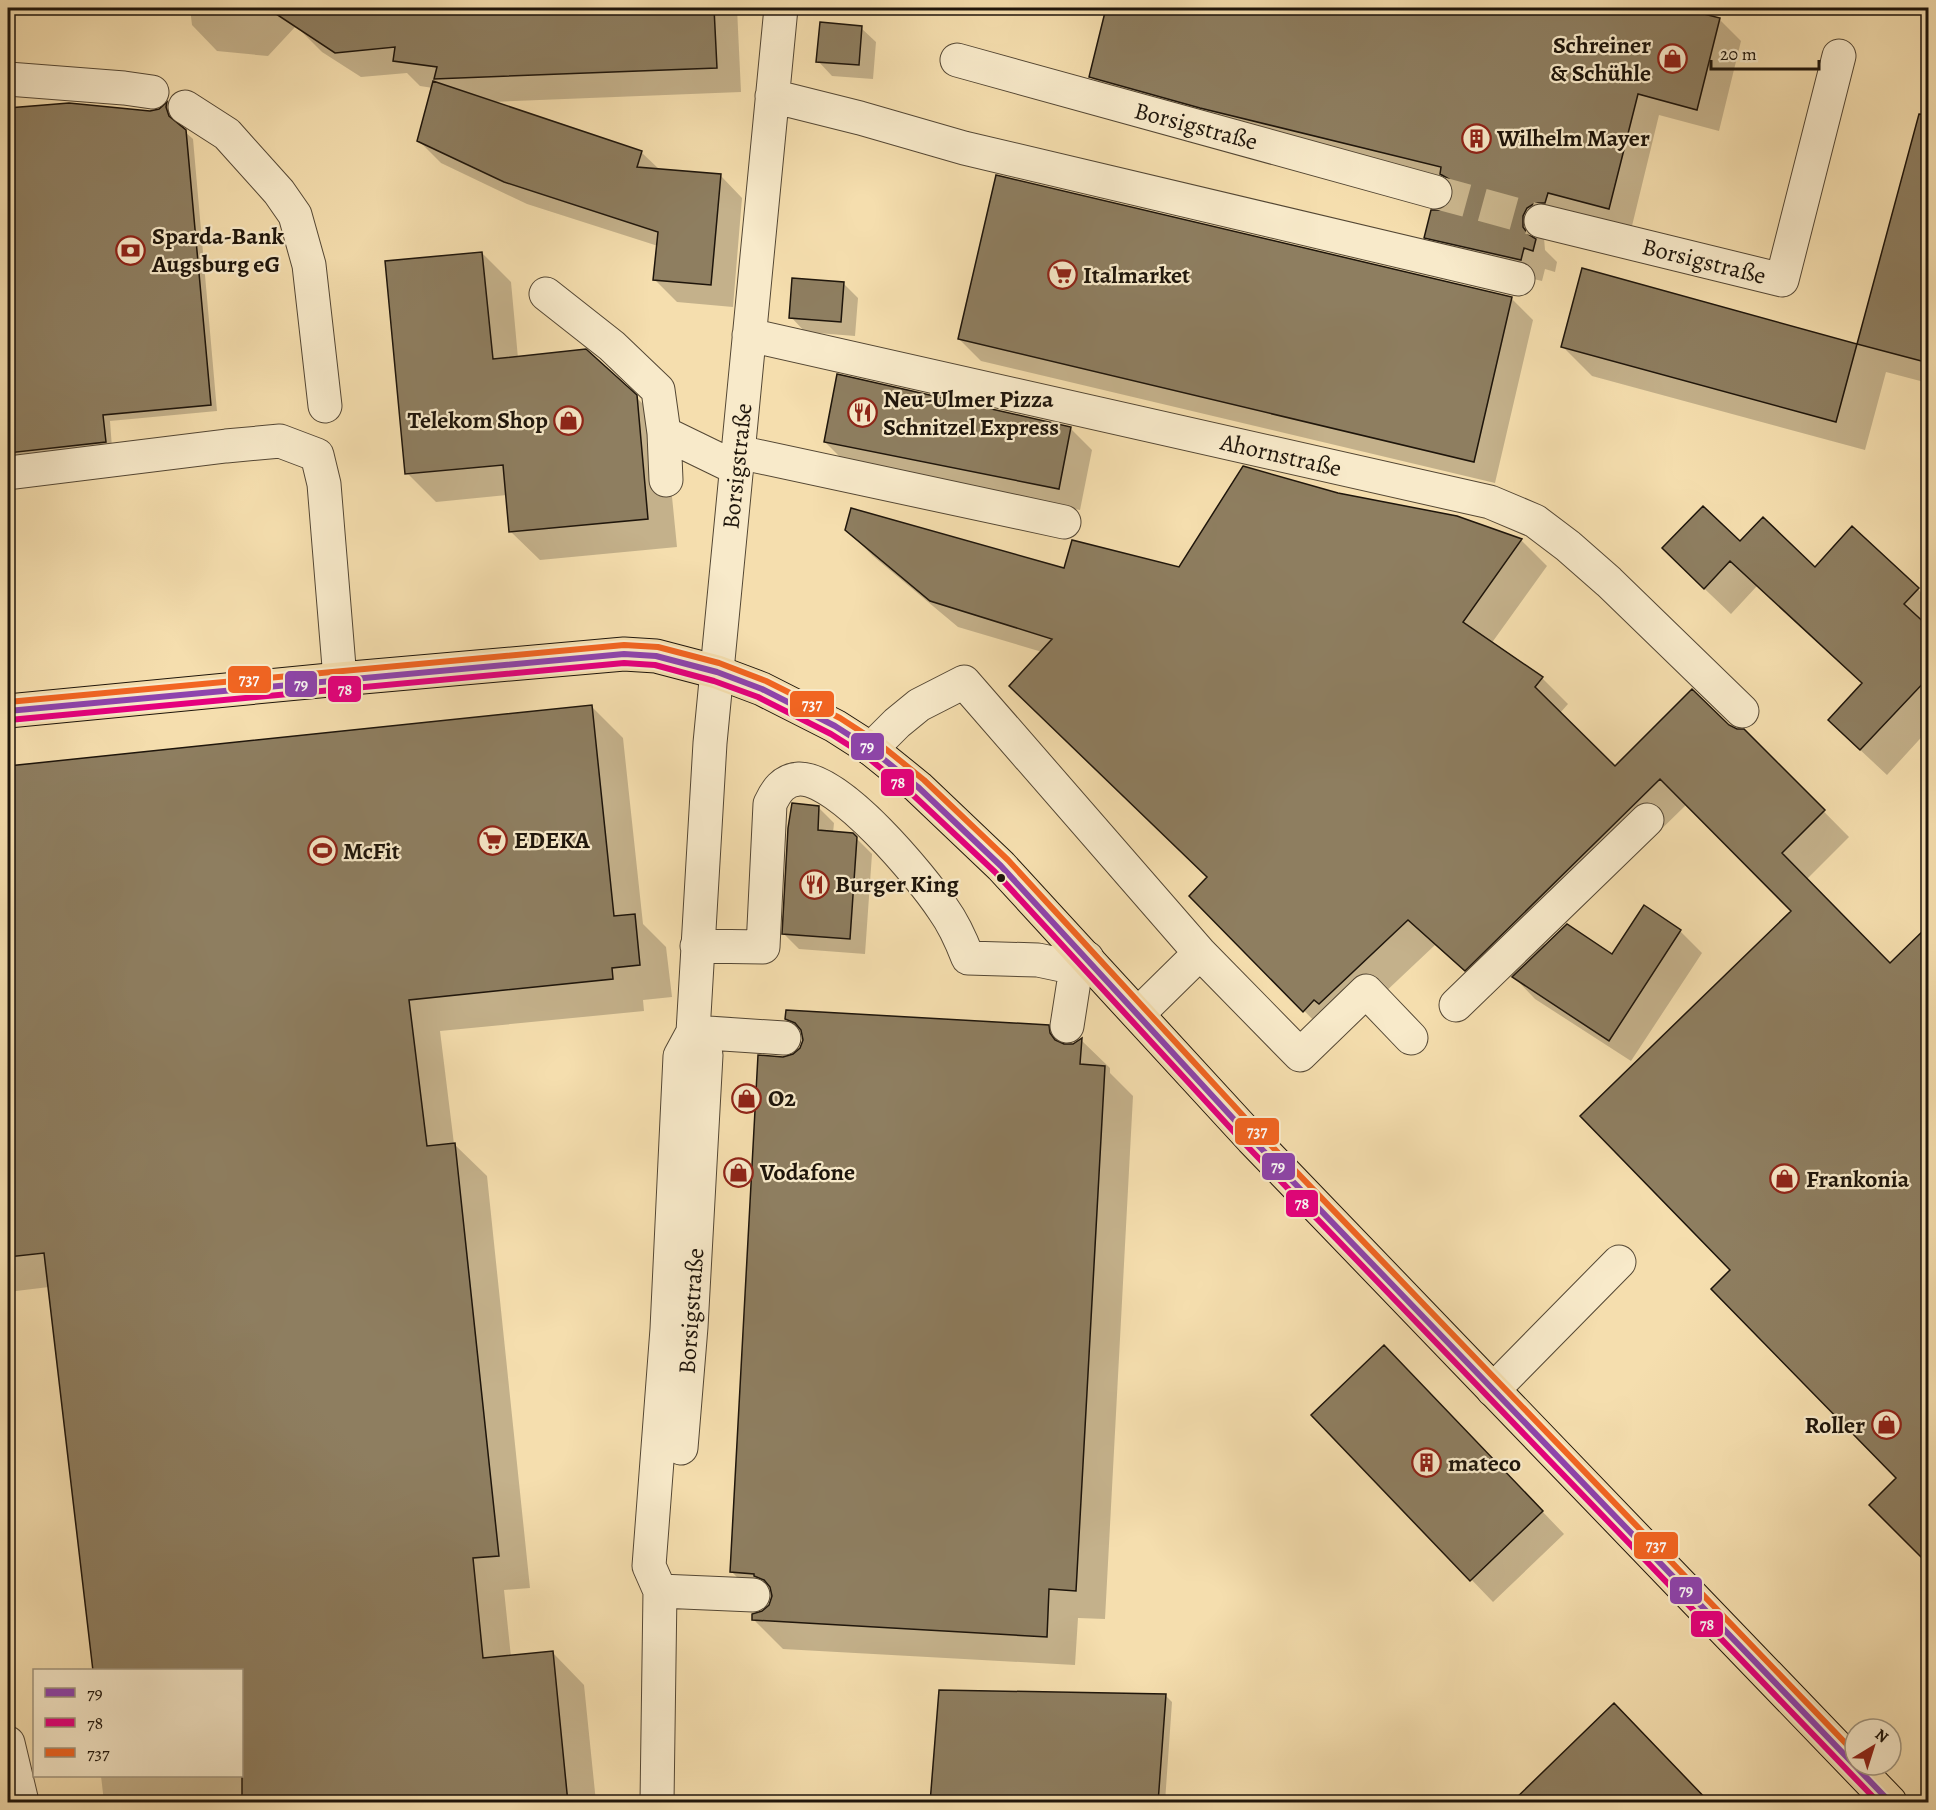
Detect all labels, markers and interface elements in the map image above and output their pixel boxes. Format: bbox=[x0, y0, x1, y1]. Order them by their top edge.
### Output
place label: Schreiner & Schühle bbox=[1550, 29, 1651, 89]
scale bar bbox=[1711, 33, 1819, 71]
text: 20 m bbox=[1720, 42, 1757, 66]
shop icon: Schreiner & Schühle bbox=[1656, 43, 1688, 75]
street label: Borsigstraße bbox=[1131, 94, 1261, 158]
building icon: Wilhelm Mayer bbox=[1460, 122, 1492, 154]
place label: Wilhelm Mayer bbox=[1496, 122, 1650, 154]
place label: Sparda-Bank Augsburg eG bbox=[151, 220, 284, 280]
street label: Borsigstraße bbox=[1639, 230, 1769, 292]
bank icon: Sparda-Bank Augsburg eG bbox=[115, 234, 147, 266]
supermarket icon: Italmarket bbox=[1046, 259, 1078, 291]
place label: Italmarket bbox=[1083, 259, 1190, 291]
place label: Neu-Ulmer Pizza Schnitzel Express bbox=[883, 383, 1059, 443]
restaurant icon: Neu-Ulmer Pizza Schnitzel Express bbox=[846, 397, 878, 429]
street label: Borsigstraße bbox=[714, 402, 760, 530]
place label: Telekom Shop bbox=[407, 404, 548, 436]
shop icon: Telekom Shop bbox=[553, 404, 585, 436]
street label: Ahornstraße bbox=[1216, 425, 1345, 484]
line badge: 737 bbox=[227, 665, 272, 694]
text: 737 bbox=[239, 669, 259, 691]
line badge: 79 bbox=[284, 670, 318, 698]
text: 79 bbox=[294, 674, 308, 696]
line badge: 78 bbox=[327, 675, 362, 703]
text: 78 bbox=[338, 679, 353, 701]
line badge: 737 bbox=[789, 690, 835, 718]
text: 737 bbox=[802, 694, 822, 716]
line badge: 79 bbox=[850, 732, 885, 761]
text: 79 bbox=[860, 736, 874, 758]
line badge: 78 bbox=[880, 768, 915, 797]
text: 78 bbox=[891, 772, 906, 794]
supermarket icon: EDEKA bbox=[477, 824, 509, 856]
place label: EDEKA bbox=[514, 824, 591, 856]
sports icon: McFit bbox=[306, 835, 338, 867]
place label: McFit bbox=[343, 835, 400, 867]
restaurant icon: Burger King bbox=[798, 868, 830, 900]
place label: Burger King bbox=[835, 868, 959, 900]
unlabelled marker bbox=[995, 872, 1007, 884]
shop icon: O2 bbox=[731, 1082, 763, 1114]
place label: O2 bbox=[768, 1082, 796, 1114]
line badge: 737 bbox=[1234, 1117, 1280, 1146]
text: 737 bbox=[1247, 1121, 1267, 1143]
line badge: 79 bbox=[1261, 1152, 1296, 1181]
shop icon: Vodafone bbox=[723, 1156, 755, 1188]
place label: Vodafone bbox=[759, 1156, 855, 1188]
text: 79 bbox=[1271, 1156, 1285, 1178]
shop icon: Frankonia bbox=[1769, 1163, 1801, 1195]
place label: Frankonia bbox=[1806, 1163, 1910, 1195]
line badge: 78 bbox=[1285, 1189, 1319, 1218]
text: 78 bbox=[1295, 1193, 1310, 1215]
street label: Borsigstraße bbox=[671, 1247, 711, 1375]
place label: Roller bbox=[1804, 1409, 1865, 1441]
shop icon: Roller bbox=[1870, 1409, 1902, 1441]
building icon: mateco bbox=[1411, 1447, 1443, 1479]
place label: mateco bbox=[1448, 1447, 1521, 1479]
line badge: 737 bbox=[1633, 1531, 1679, 1560]
text: 737 bbox=[1646, 1535, 1666, 1557]
line badge: 79 bbox=[1669, 1576, 1703, 1605]
text: 79 bbox=[1679, 1580, 1693, 1602]
line badge: 78 bbox=[1690, 1610, 1724, 1638]
text: 78 bbox=[1700, 1614, 1715, 1636]
legend bbox=[33, 1669, 243, 1777]
text: 79 bbox=[87, 1681, 103, 1705]
text: 78 bbox=[87, 1711, 103, 1735]
north arrow bbox=[1843, 1717, 1903, 1777]
text: N bbox=[1870, 1724, 1893, 1748]
text: 737 bbox=[87, 1741, 110, 1765]

